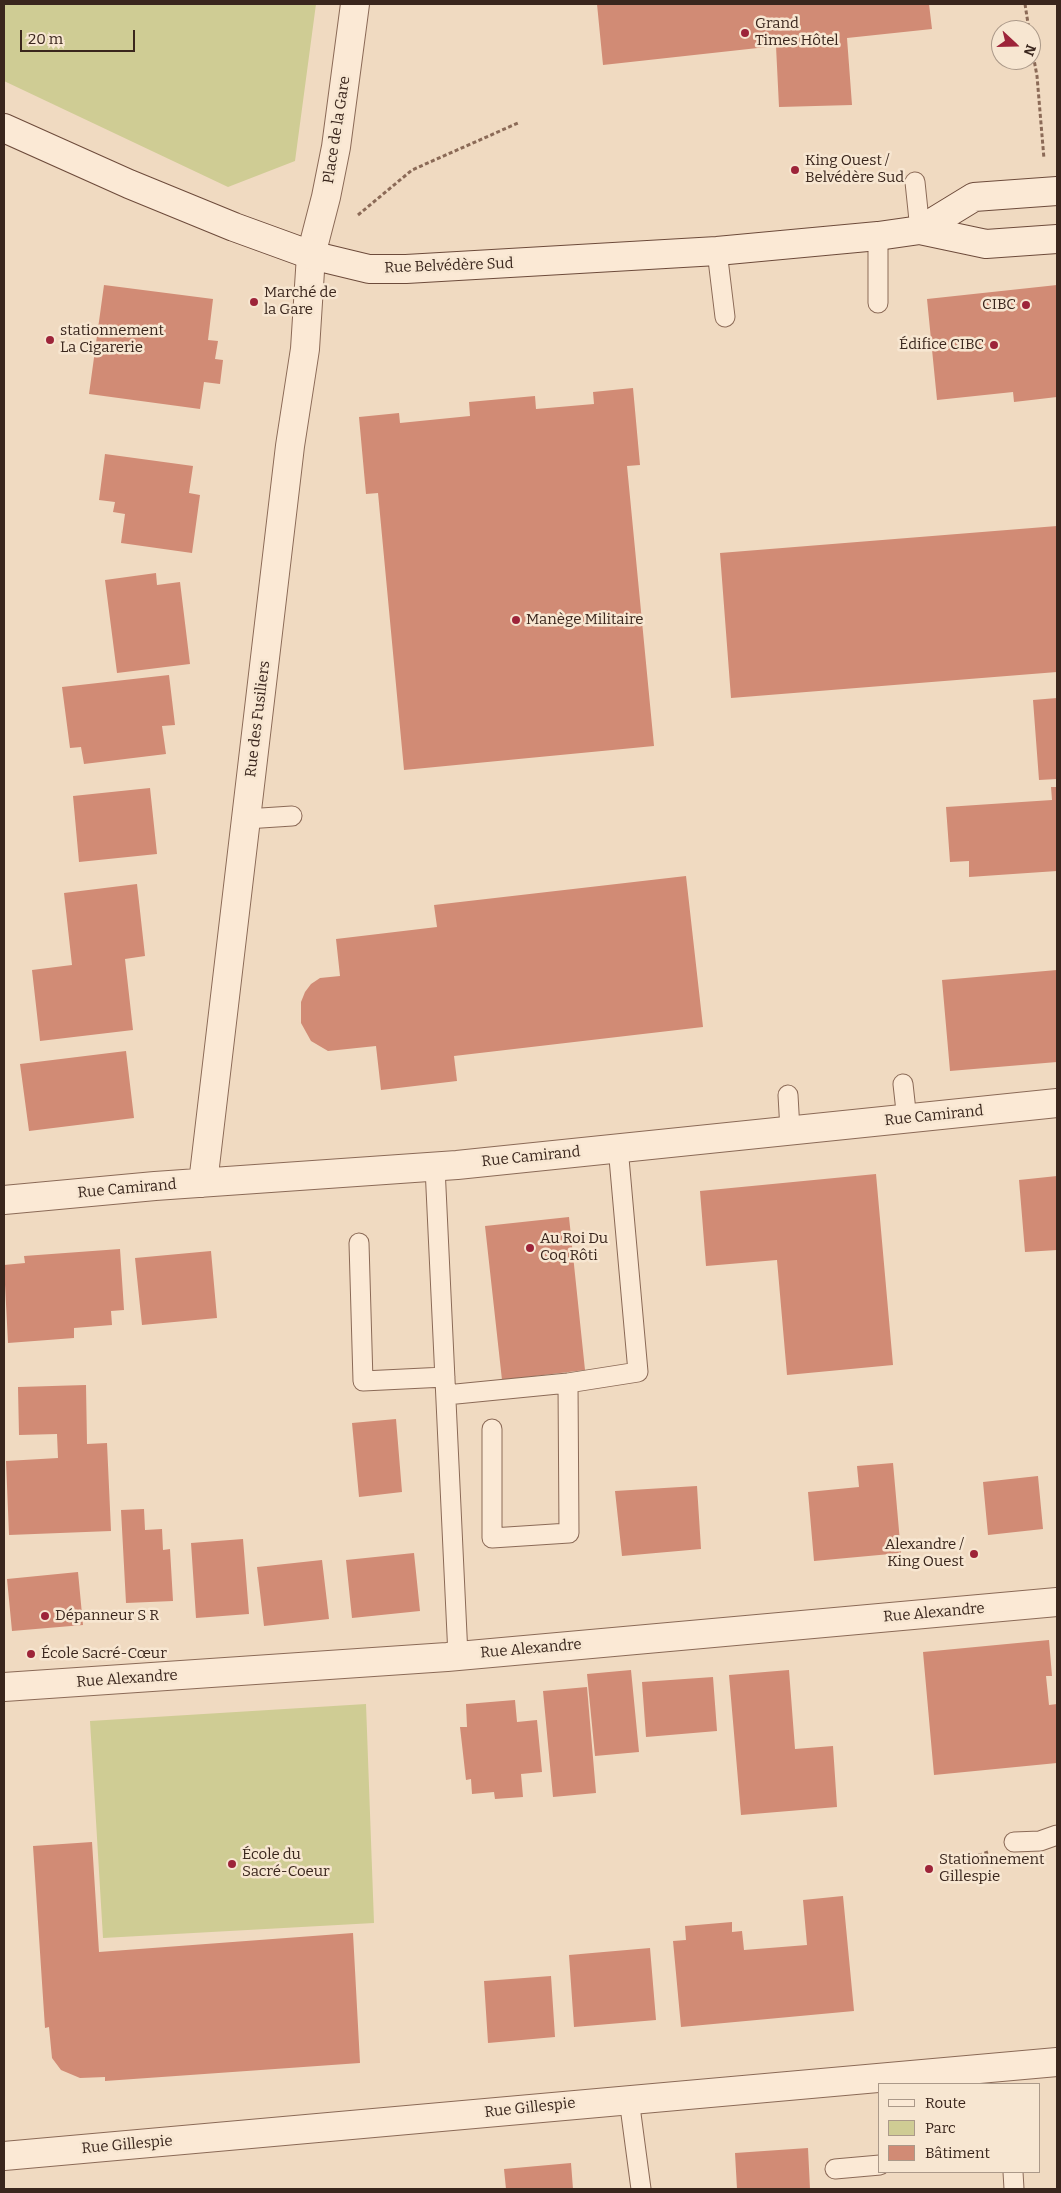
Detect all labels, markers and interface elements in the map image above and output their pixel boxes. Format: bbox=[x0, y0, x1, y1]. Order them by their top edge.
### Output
place label: Grand Times Hôtel bbox=[755, 15, 839, 50]
scale bar bbox=[22, 20, 138, 52]
north arrow bbox=[991, 20, 1041, 70]
marker: Grand Times Hôtel bbox=[739, 27, 751, 39]
text: 20 m bbox=[28, 30, 63, 48]
text: N bbox=[1020, 42, 1039, 58]
street label: Place de la Gare bbox=[320, 75, 354, 185]
place label: King Ouest / Belvédère Sud bbox=[805, 152, 904, 187]
marker: King Ouest / Belvédère Sud bbox=[789, 164, 801, 176]
street label: Rue Belvédère Sud bbox=[384, 255, 514, 277]
place label: Marché de la Gare bbox=[264, 284, 337, 319]
marker: Marché de la Gare bbox=[248, 296, 260, 308]
place label: CIBC bbox=[982, 296, 1016, 314]
marker: CIBC bbox=[1020, 299, 1032, 311]
place label: stationnement La Cigarerie bbox=[60, 322, 164, 357]
marker: stationnement La Cigarerie bbox=[44, 334, 56, 346]
place label: Édifice CIBC bbox=[899, 336, 984, 354]
marker: Édifice CIBC bbox=[988, 339, 1000, 351]
place label: Manège Militaire bbox=[526, 611, 643, 629]
marker: Manège Militaire bbox=[510, 614, 522, 626]
street label: Rue des Fusiliers bbox=[242, 660, 274, 778]
street label: Rue Camirand bbox=[884, 1102, 984, 1130]
street label: Rue Camirand bbox=[481, 1143, 581, 1171]
street label: Rue Camirand bbox=[77, 1176, 177, 1202]
place label: Au Roi Du Coq Rôti bbox=[540, 1230, 608, 1265]
marker: Au Roi Du Coq Rôti bbox=[524, 1242, 536, 1254]
place label: Alexandre / King Ouest bbox=[885, 1536, 964, 1571]
marker: Alexandre / King Ouest bbox=[968, 1548, 980, 1560]
street label: Rue Alexandre bbox=[883, 1600, 985, 1626]
place label: Dépanneur S R bbox=[55, 1607, 159, 1625]
marker: Dépanneur S R bbox=[39, 1610, 51, 1622]
street label: Rue Alexandre bbox=[480, 1636, 582, 1662]
place label: École Sacré-Cœur bbox=[41, 1645, 167, 1663]
marker: École Sacré-Cœur bbox=[25, 1648, 37, 1660]
street label: Rue Alexandre bbox=[76, 1666, 178, 1692]
place label: École du Sacré-Coeur bbox=[242, 1846, 330, 1881]
place label: Stationnement Gillespie bbox=[939, 1851, 1044, 1886]
marker: École du Sacré-Coeur bbox=[226, 1858, 238, 1870]
marker: Stationnement Gillespie bbox=[923, 1863, 935, 1875]
legend bbox=[878, 2083, 1041, 2173]
street label: Rue Gillespie bbox=[484, 2094, 576, 2122]
text: Route bbox=[925, 2094, 966, 2112]
text: Parc bbox=[925, 2119, 956, 2137]
street label: Rue Gillespie bbox=[81, 2132, 173, 2158]
text: Bâtiment bbox=[925, 2144, 990, 2162]

